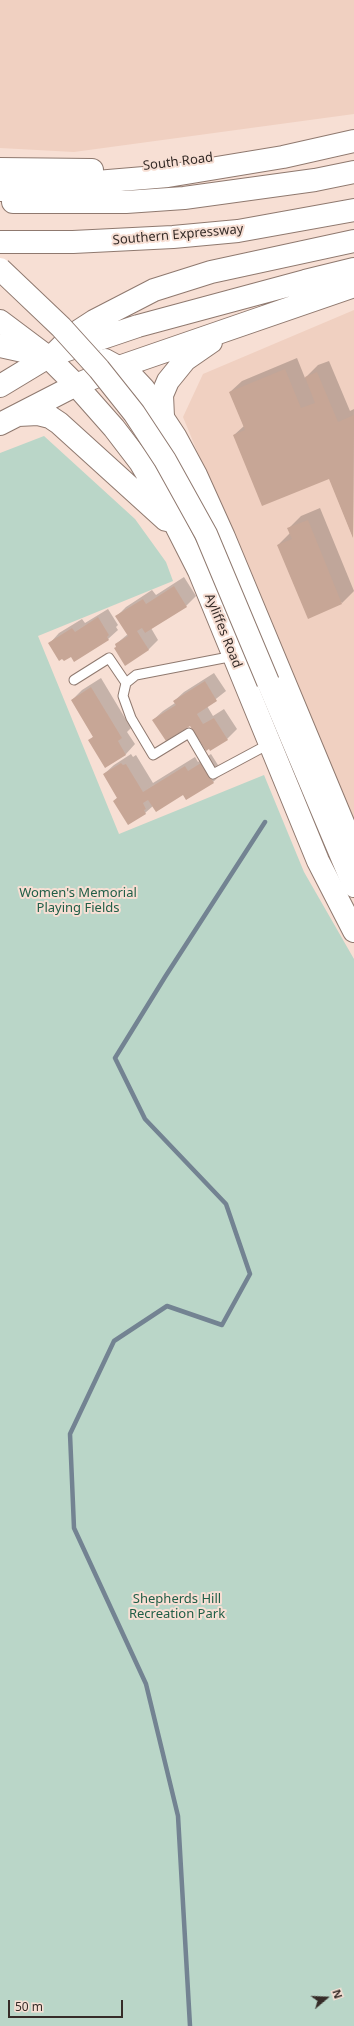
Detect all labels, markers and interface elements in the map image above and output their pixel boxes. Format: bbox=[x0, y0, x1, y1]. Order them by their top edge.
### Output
street label: South Road bbox=[142, 150, 214, 174]
street label: Southern Expressway bbox=[112, 222, 244, 248]
street label: Ayliffes Road bbox=[201, 592, 245, 670]
park label: Women's Memorial Playing Fields bbox=[19, 885, 137, 916]
park label: Shepherds Hill Recreation Park bbox=[129, 1591, 225, 1622]
north arrow bbox=[306, 1978, 346, 2018]
text: N bbox=[329, 1987, 346, 2001]
scale bar bbox=[10, 1992, 125, 2018]
text: 50 m bbox=[15, 1998, 43, 2015]

